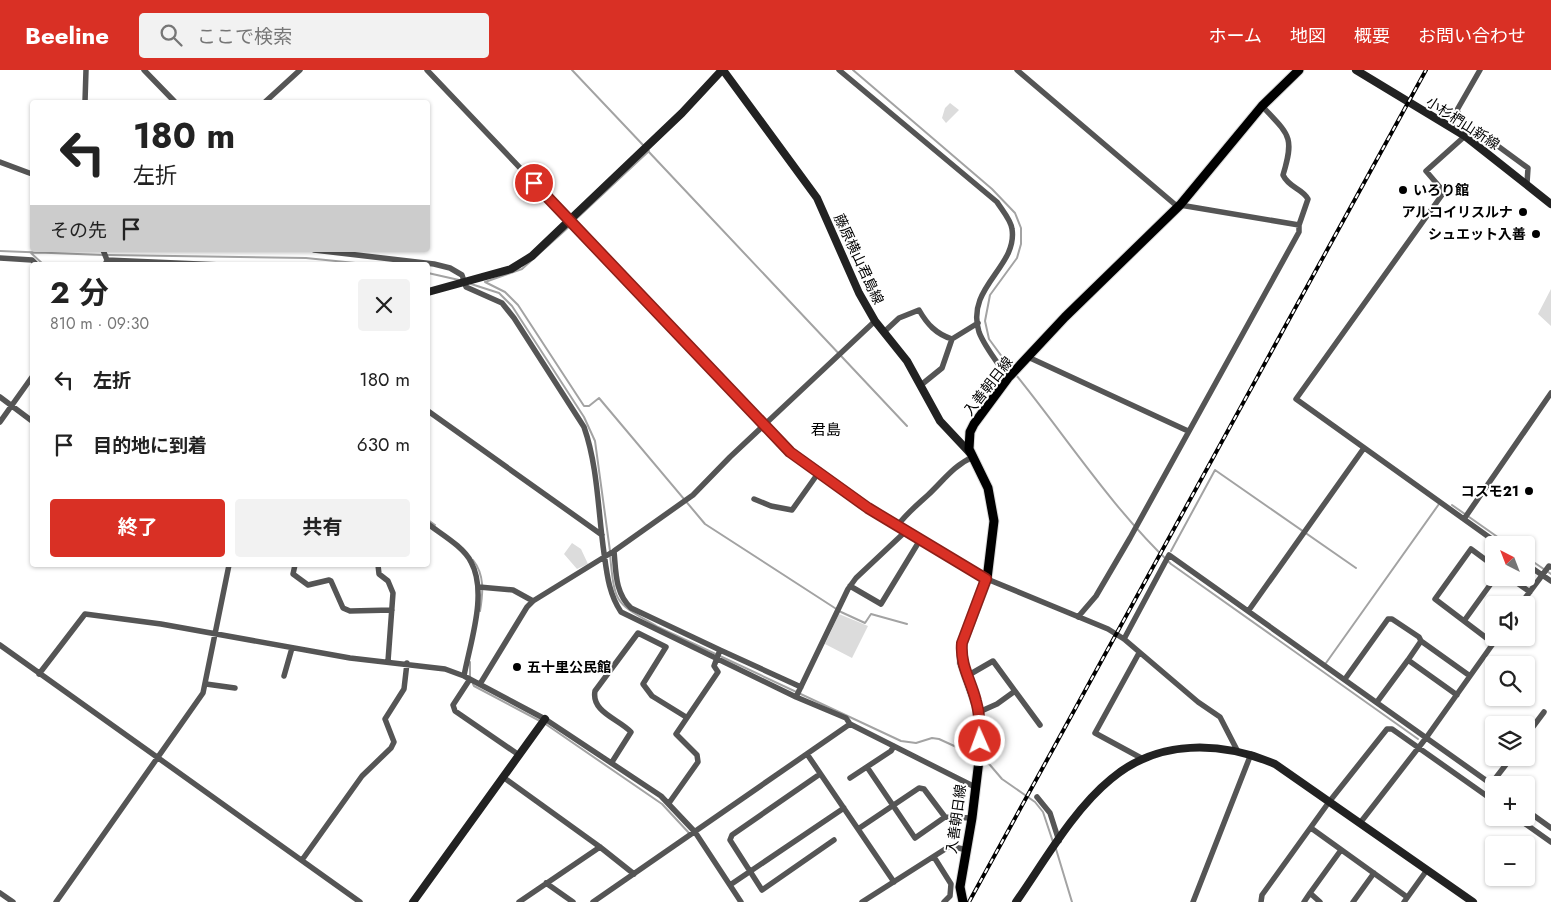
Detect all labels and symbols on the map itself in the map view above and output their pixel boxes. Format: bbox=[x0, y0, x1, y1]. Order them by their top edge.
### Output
street label: 小杉椚山新線 bbox=[1422, 92, 1504, 154]
pin bbox=[513, 162, 555, 204]
place label: いろり館 bbox=[1413, 180, 1469, 200]
marker: いろり館 bbox=[1397, 184, 1409, 196]
place label: アルコイリスルナ bbox=[1401, 202, 1513, 222]
marker: アルコイリスルナ bbox=[1517, 206, 1529, 218]
street label: 藤原横山君島線 bbox=[829, 210, 889, 308]
place label: シュエット入善 bbox=[1428, 224, 1526, 244]
marker: シュエット入善 bbox=[1530, 228, 1542, 240]
street label: 入善朝日線 bbox=[959, 352, 1017, 420]
district label: 君島 bbox=[811, 419, 841, 441]
place label: コスモ21 bbox=[1461, 481, 1519, 501]
marker: コスモ21 bbox=[1523, 485, 1535, 497]
north arrow bbox=[1485, 536, 1535, 586]
place label: 五十里公民館 bbox=[527, 657, 611, 677]
marker: 五十里公民館 bbox=[511, 661, 523, 673]
position arrow bbox=[953, 714, 1005, 766]
street label: 入善朝日線 bbox=[941, 783, 971, 855]

